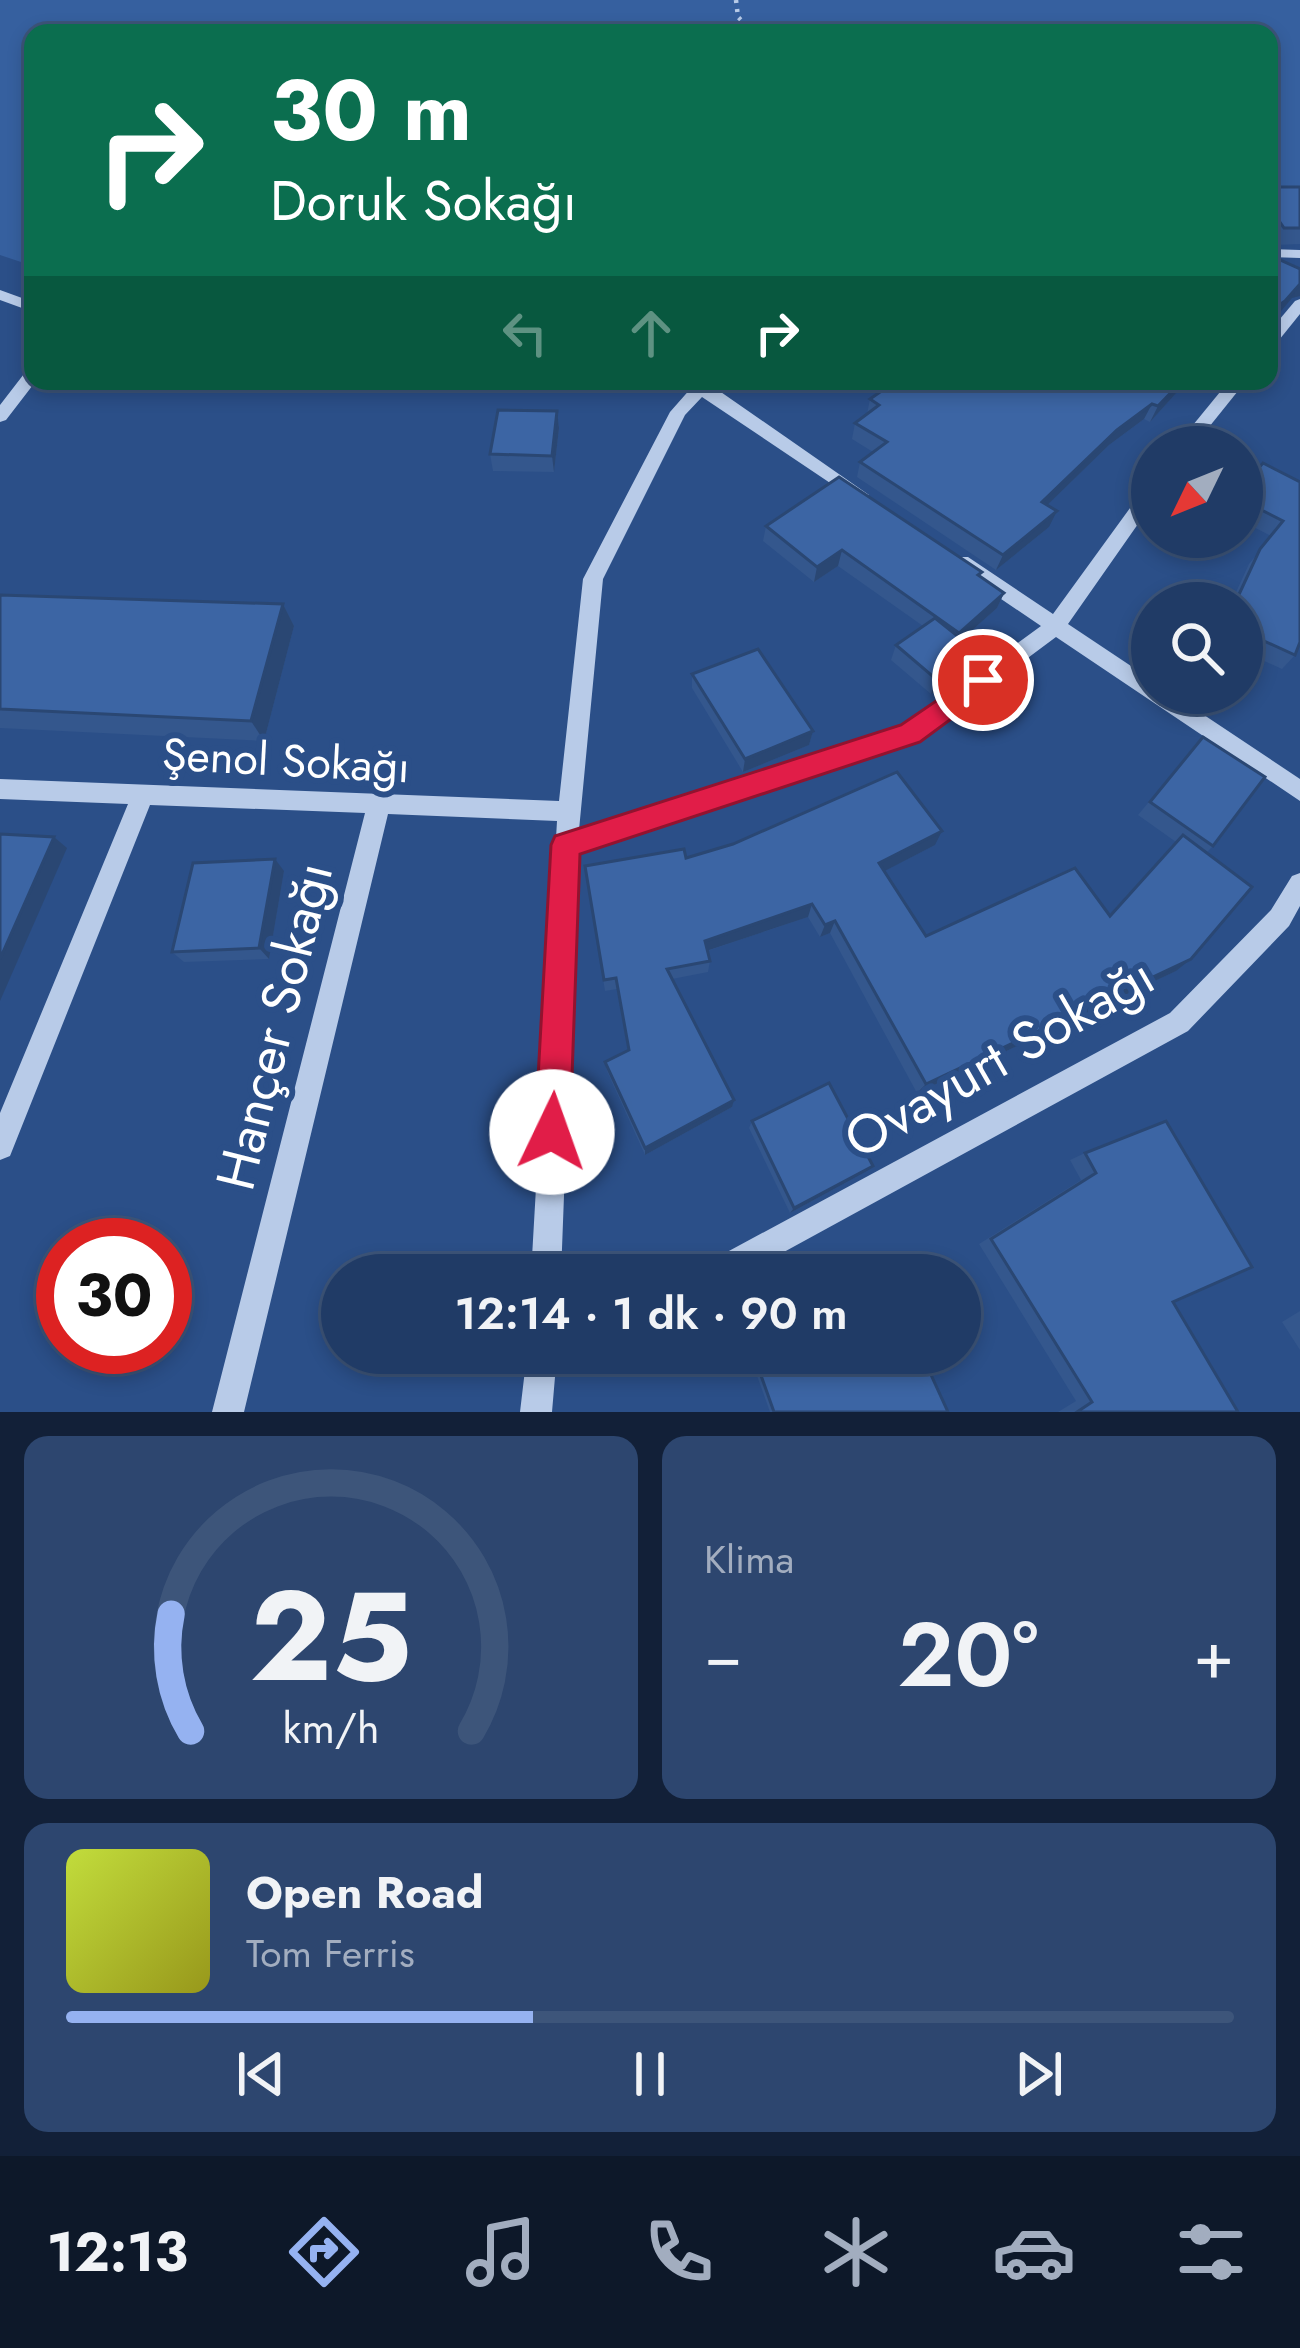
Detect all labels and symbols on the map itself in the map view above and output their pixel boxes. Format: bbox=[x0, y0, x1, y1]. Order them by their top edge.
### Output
north arrow bbox=[1131, 426, 1263, 558]
pin bbox=[932, 629, 1034, 731]
street label: Şenol Sokağı bbox=[160, 722, 411, 799]
street label: Hançer Sokağı bbox=[196, 854, 352, 1198]
street label: Ovayurt Sokağı bbox=[830, 937, 1168, 1177]
position arrow bbox=[489, 1069, 615, 1195]
speed limit sign: 30 bbox=[36, 1218, 192, 1374]

